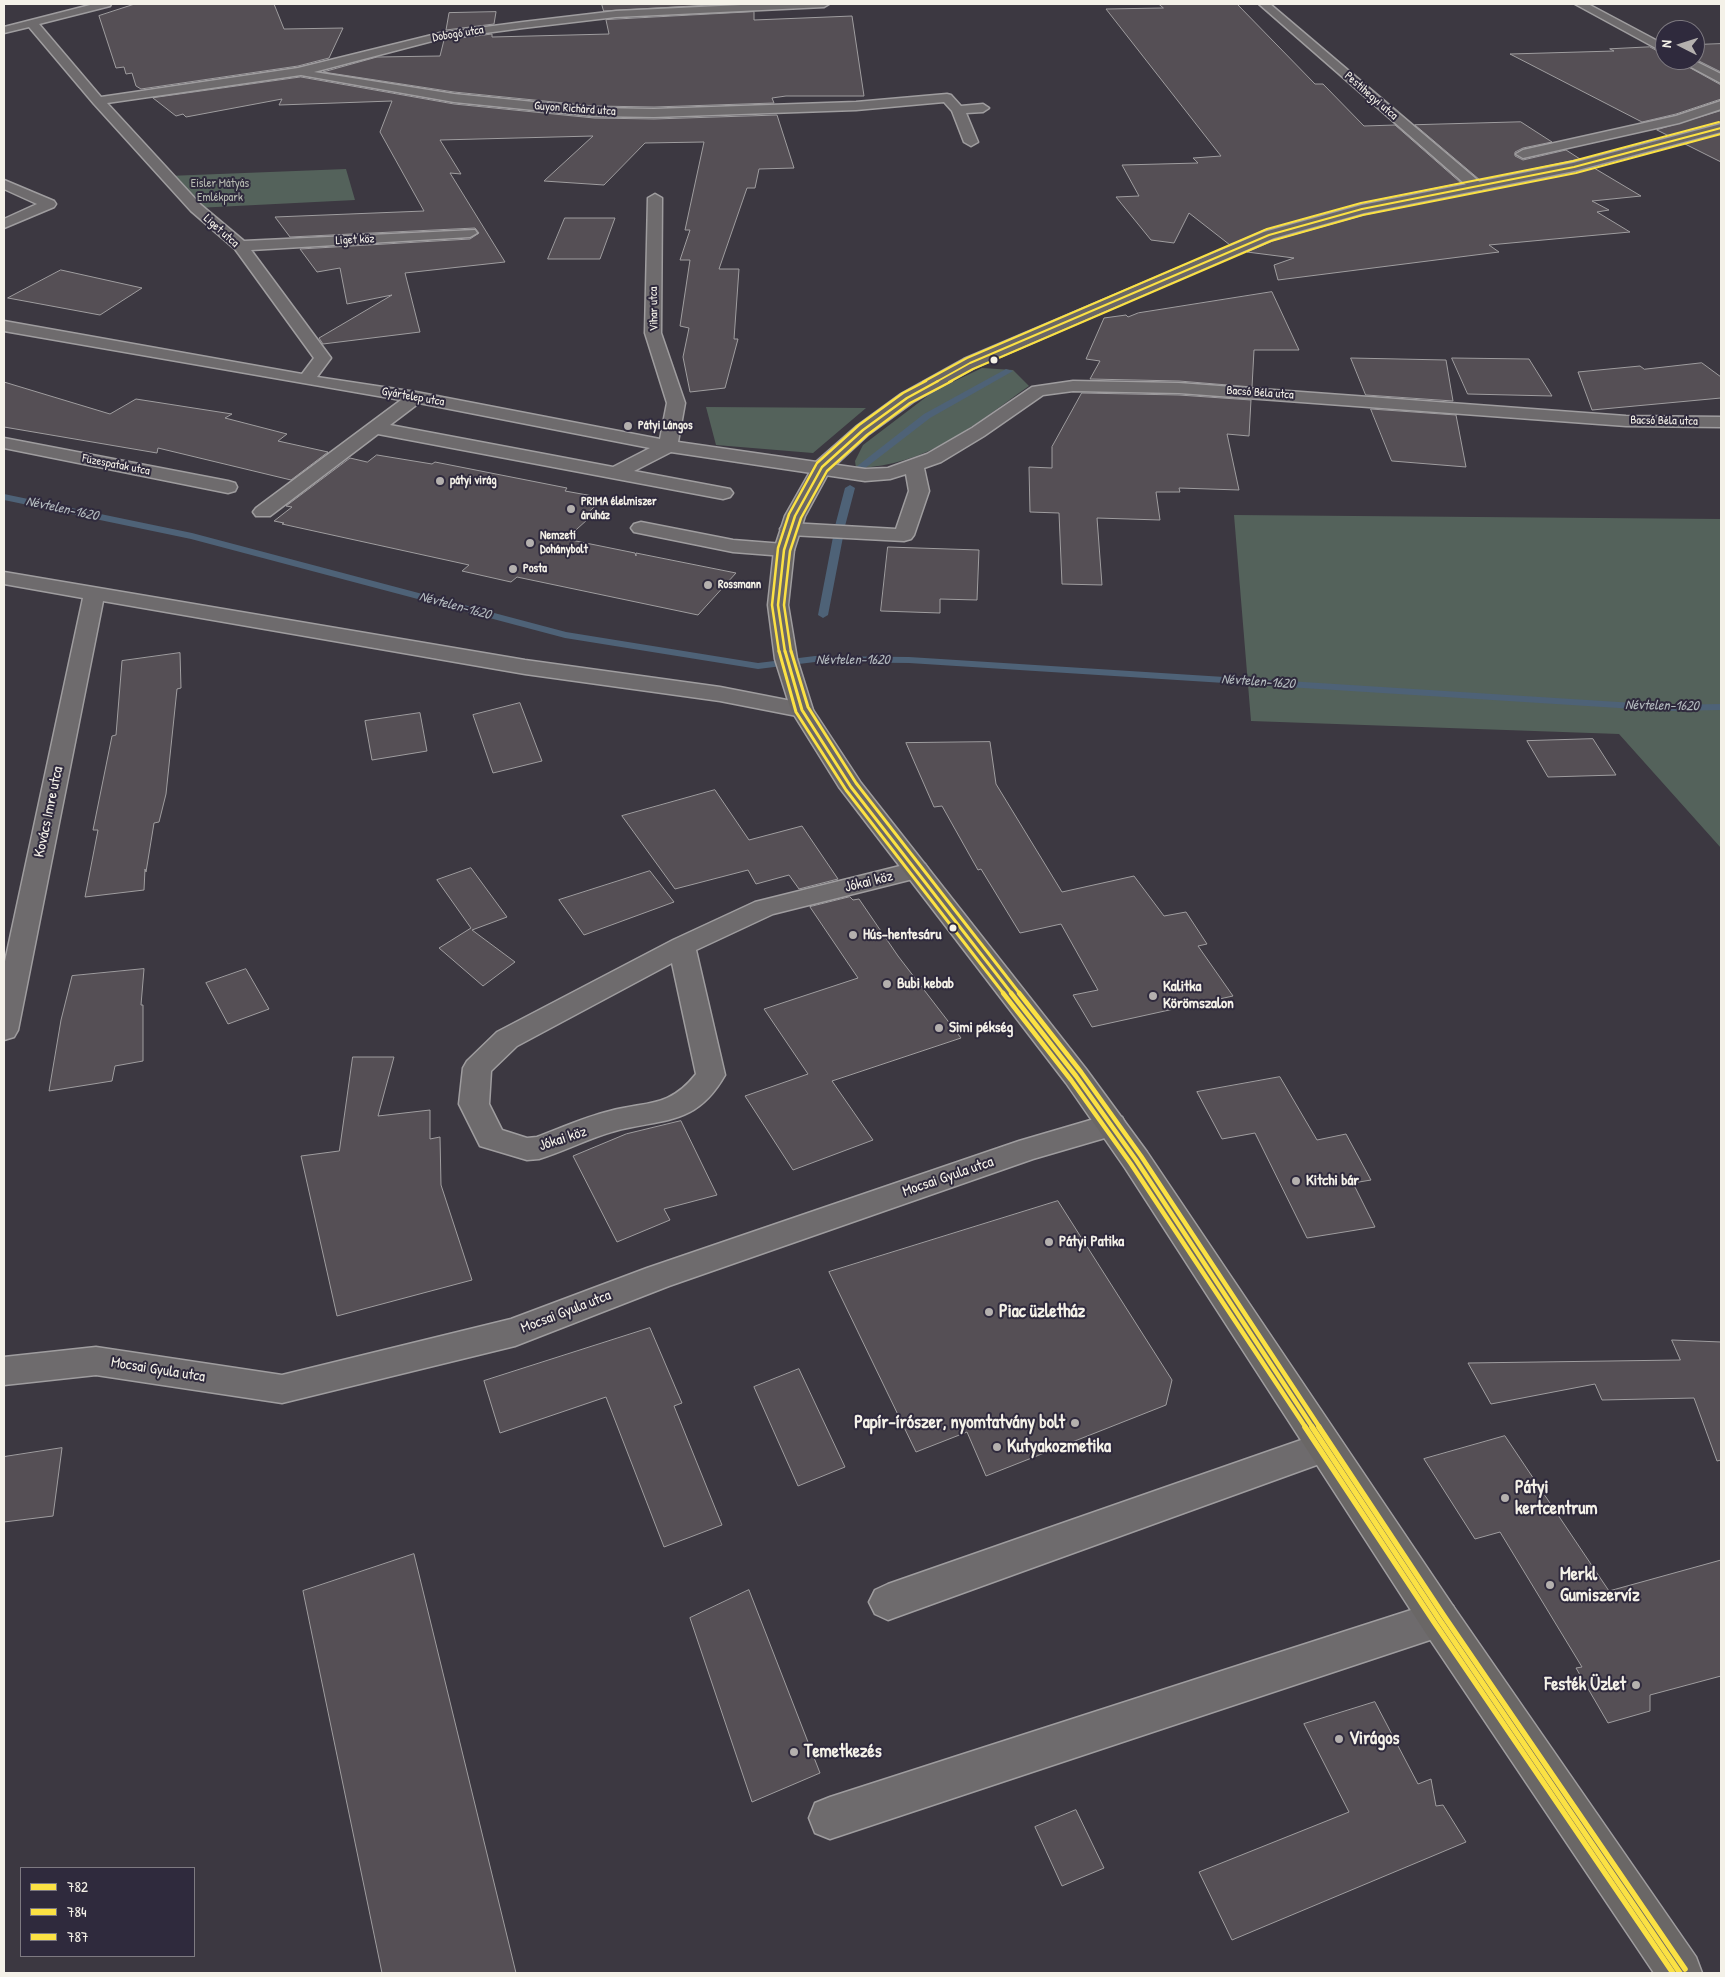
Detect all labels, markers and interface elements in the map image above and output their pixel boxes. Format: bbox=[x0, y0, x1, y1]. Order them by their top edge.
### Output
north arrow bbox=[1655, 20, 1705, 70]
street label: Dobogó utca bbox=[431, 23, 485, 45]
text: N bbox=[1656, 39, 1675, 48]
street label: Pestihegyi utca bbox=[1341, 69, 1401, 123]
street label: Guyon Richárd utca bbox=[534, 99, 616, 119]
park label: Eisler Mátyás Emlékpark bbox=[191, 177, 249, 205]
street label: Liget utca bbox=[200, 211, 242, 251]
street label: Liget köz bbox=[335, 232, 375, 248]
street label: Vihar utca bbox=[646, 286, 662, 332]
unlabelled marker bbox=[989, 355, 999, 365]
street label: Bacsó Béla utca bbox=[1226, 383, 1294, 403]
street label: Gyártelep utca bbox=[381, 384, 445, 410]
street label: Bacsó Béla utca bbox=[1630, 413, 1698, 429]
place label: Pátyi Lángos bbox=[638, 419, 693, 433]
marker: Pátyi Lángos bbox=[622, 420, 634, 432]
street label: Füzespatak utca bbox=[81, 451, 151, 479]
place label: pátyi virág bbox=[450, 474, 497, 488]
marker: pátyi virág bbox=[434, 475, 446, 487]
water label: Névtelen-1620 bbox=[24, 493, 100, 525]
place label: PRIMA élelmiszer áruház bbox=[581, 495, 657, 523]
marker: PRIMA élelmiszer áruház bbox=[565, 503, 577, 515]
place label: Nemzeti Dohánybolt bbox=[540, 529, 588, 557]
marker: Nemzeti Dohánybolt bbox=[524, 537, 536, 549]
place label: Posta bbox=[523, 562, 547, 576]
marker: Posta bbox=[507, 563, 519, 575]
place label: Rossmann bbox=[718, 578, 761, 592]
marker: Rossmann bbox=[702, 579, 714, 591]
water label: Névtelen-1620 bbox=[417, 588, 493, 624]
water label: Névtelen-1620 bbox=[816, 652, 890, 668]
water label: Névtelen-1620 bbox=[1221, 671, 1295, 693]
water label: Névtelen-1620 bbox=[1625, 697, 1699, 715]
street label: Kovács Imre utca bbox=[31, 765, 67, 859]
street label: Jókai köz bbox=[843, 867, 895, 897]
unlabelled marker bbox=[948, 923, 958, 933]
place label: Hús-hentesáru bbox=[863, 926, 941, 944]
marker: Hús-hentesáru bbox=[847, 929, 859, 941]
place label: Bubi kebab bbox=[897, 975, 954, 993]
marker: Bubi kebab bbox=[881, 978, 893, 990]
place label: Kalitka Körömszalon bbox=[1163, 978, 1234, 1013]
marker: Kalitka Körömszalon bbox=[1147, 990, 1159, 1002]
place label: Simi pékség bbox=[949, 1019, 1013, 1037]
marker: Simi pékség bbox=[933, 1022, 945, 1034]
street label: Jókai köz bbox=[537, 1123, 589, 1155]
street label: Mocsai Gyula utca bbox=[900, 1153, 996, 1201]
place label: Kitchi bár bbox=[1306, 1172, 1359, 1190]
marker: Kitchi bár bbox=[1290, 1175, 1302, 1187]
place label: Pátyi Patika bbox=[1059, 1233, 1124, 1251]
marker: Pátyi Patika bbox=[1043, 1236, 1055, 1248]
street label: Mocsai Gyula utca bbox=[518, 1287, 614, 1337]
place label: Piac üzletház bbox=[999, 1301, 1085, 1323]
marker: Piac üzletház bbox=[983, 1306, 995, 1318]
street label: Mocsai Gyula utca bbox=[110, 1354, 206, 1386]
place label: Papír-írószer, nyomtatvány bolt bbox=[854, 1412, 1065, 1434]
marker: Papír-írószer, nyomtatvány bolt bbox=[1069, 1417, 1081, 1429]
place label: Kutyakozmetika bbox=[1007, 1436, 1111, 1458]
marker: Kutyakozmetika bbox=[991, 1441, 1003, 1453]
place label: Pátyi kertcentrum bbox=[1515, 1477, 1598, 1520]
marker: Pátyi kertcentrum bbox=[1499, 1492, 1511, 1504]
place label: Merkl Gumiszervíz bbox=[1560, 1564, 1640, 1606]
marker: Merkl Gumiszervíz bbox=[1544, 1579, 1556, 1591]
place label: Festék Üzlet bbox=[1544, 1674, 1626, 1696]
marker: Festék Üzlet bbox=[1630, 1679, 1642, 1691]
place label: Virágos bbox=[1349, 1728, 1399, 1750]
marker: Virágos bbox=[1333, 1733, 1345, 1745]
place label: Temetkezés bbox=[804, 1741, 882, 1763]
marker: Temetkezés bbox=[788, 1746, 800, 1758]
legend bbox=[20, 1867, 195, 1957]
text: 782 bbox=[67, 1876, 88, 1897]
text: 784 bbox=[67, 1901, 87, 1922]
text: 787 bbox=[67, 1926, 88, 1947]

